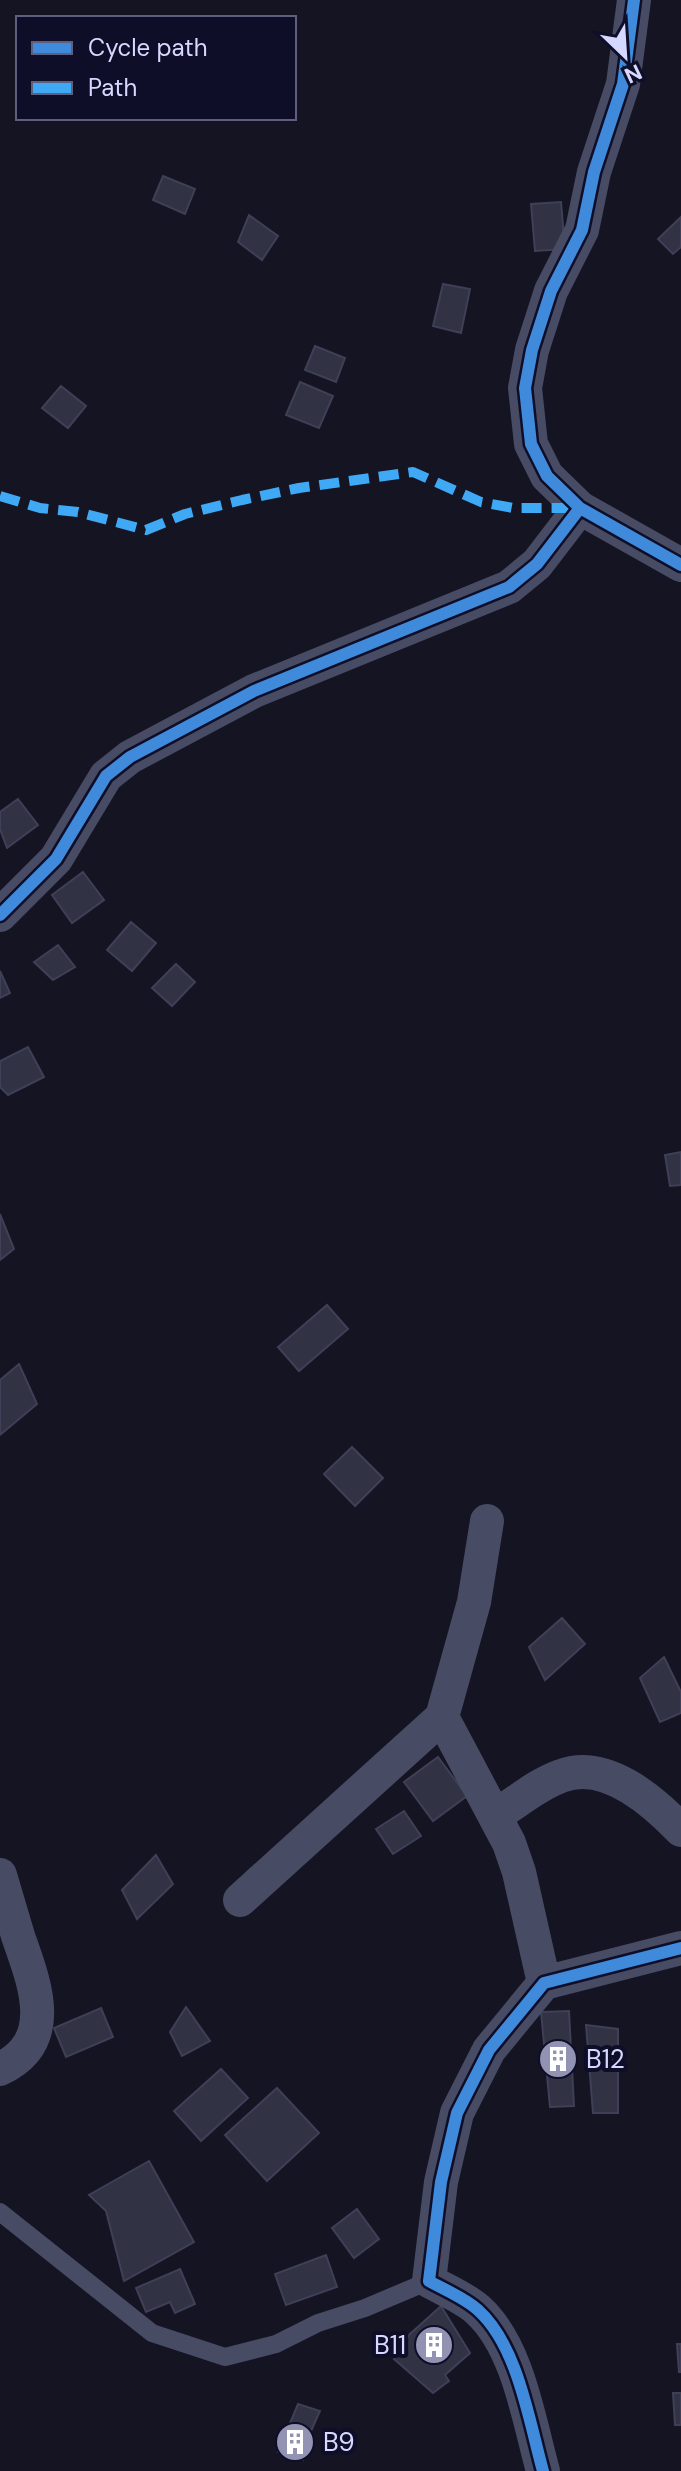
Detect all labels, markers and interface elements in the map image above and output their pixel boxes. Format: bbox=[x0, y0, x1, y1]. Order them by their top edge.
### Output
legend bbox=[16, 16, 296, 120]
north arrow bbox=[585, 16, 665, 96]
text: Cycle path bbox=[88, 32, 207, 63]
text: N bbox=[620, 57, 647, 90]
text: Path bbox=[88, 72, 137, 103]
building icon: B12 bbox=[537, 2038, 579, 2080]
place label: B12 bbox=[586, 2042, 625, 2076]
building icon: B11 bbox=[413, 2324, 455, 2366]
place label: B11 bbox=[374, 2328, 406, 2362]
building icon: B9 bbox=[274, 2421, 316, 2463]
place label: B9 bbox=[323, 2425, 354, 2459]

